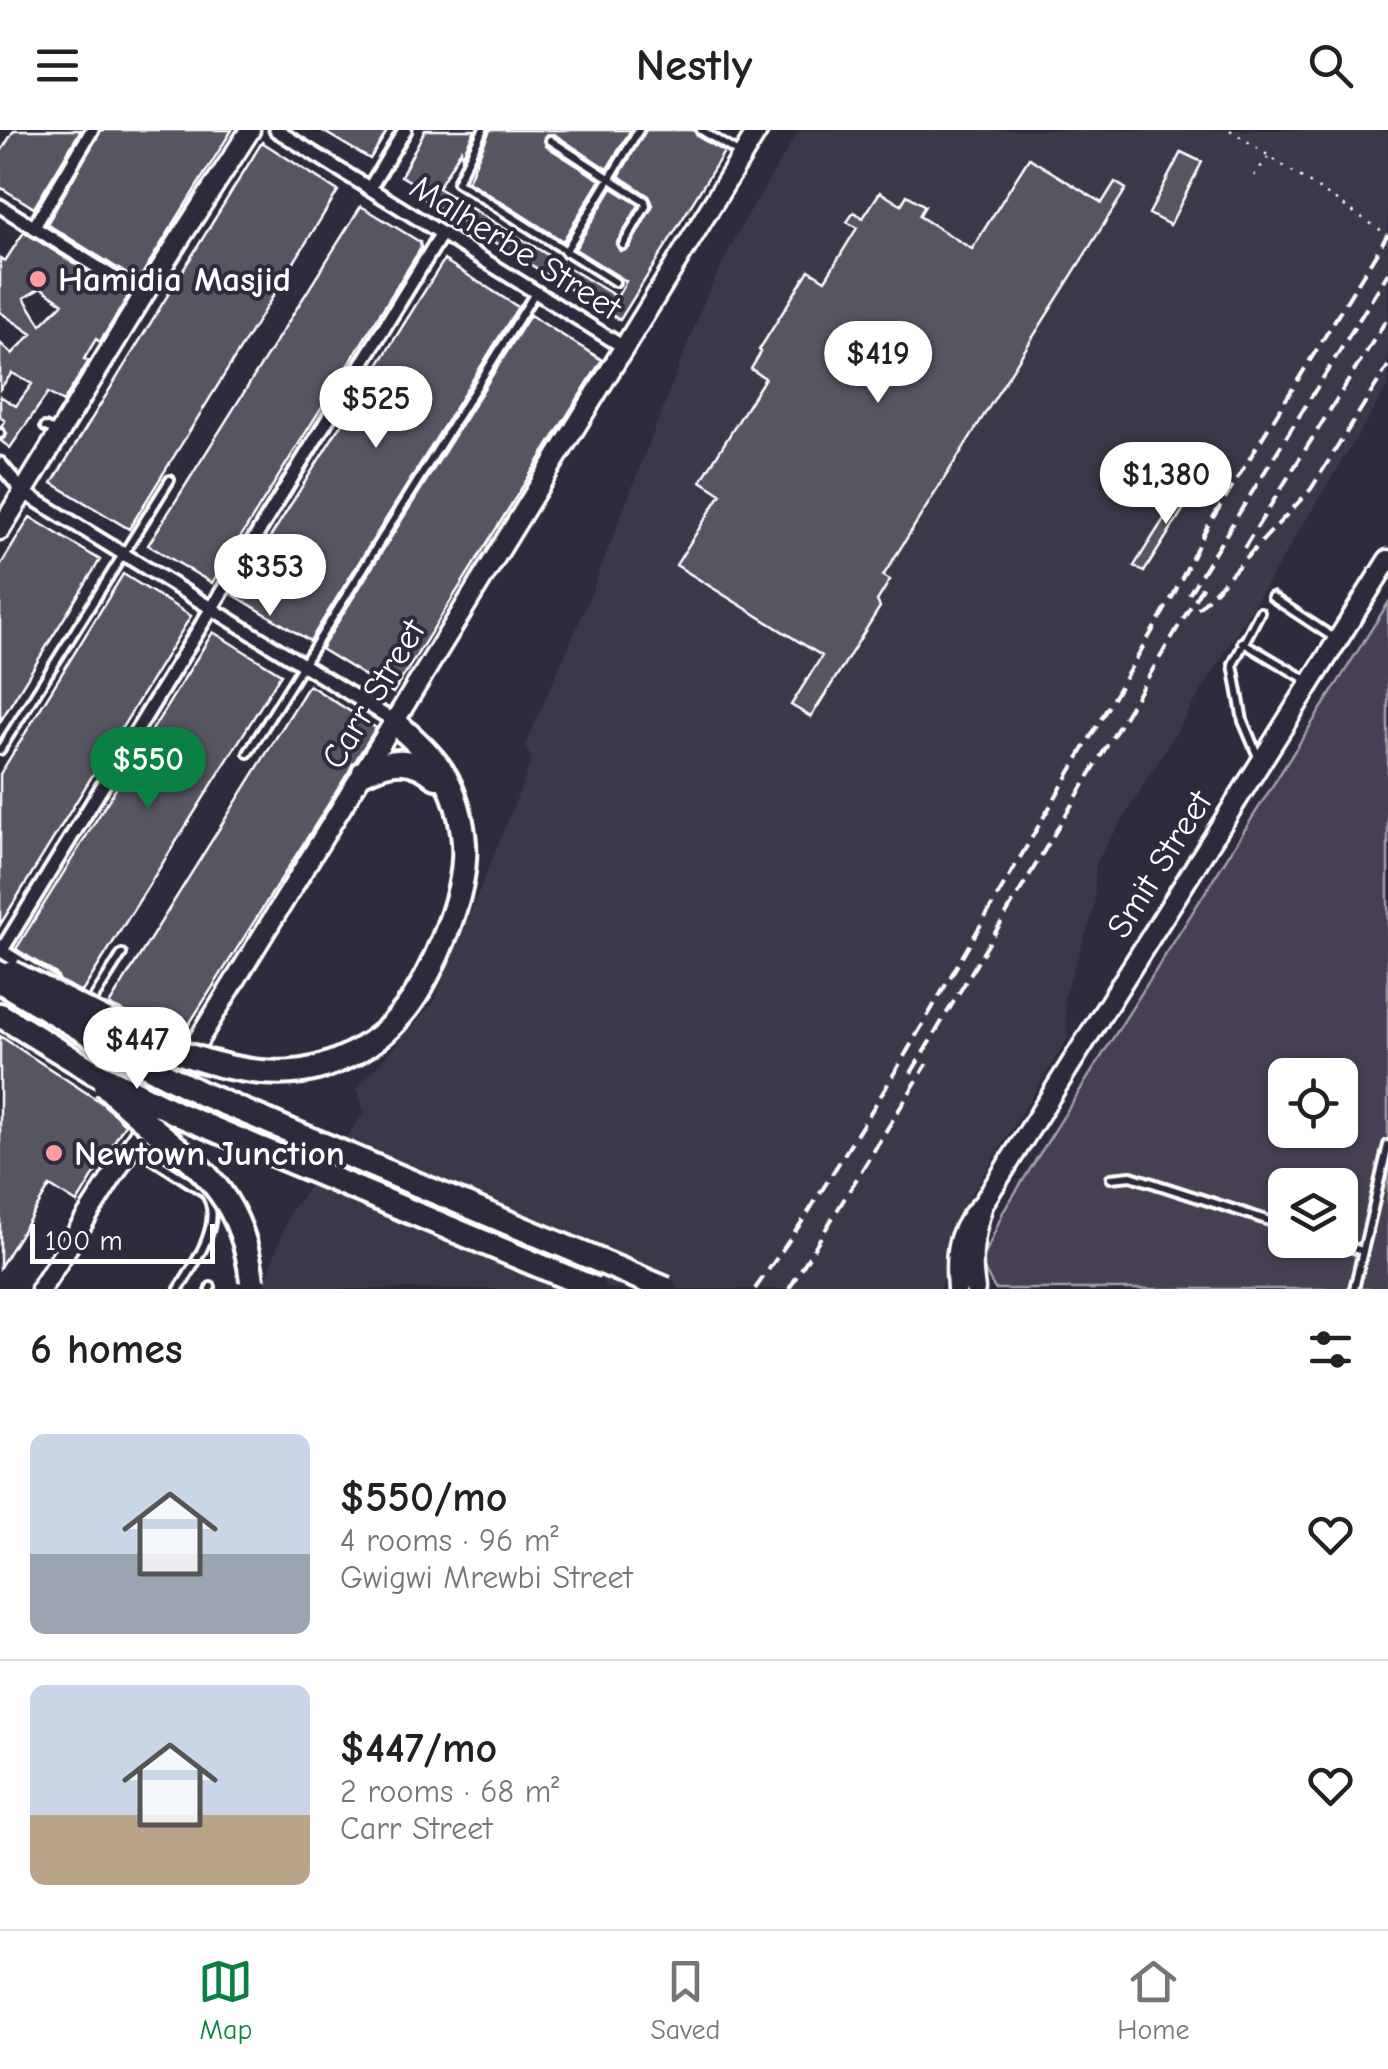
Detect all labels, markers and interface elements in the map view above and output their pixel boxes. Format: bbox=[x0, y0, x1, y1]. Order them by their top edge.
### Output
icon: menu bbox=[30, 38, 85, 93]
icon: search bbox=[1303, 38, 1358, 93]
text: Nestly bbox=[636, 39, 752, 91]
street label: Malherbe Street bbox=[403, 166, 630, 329]
place label: Hamidia Masjid bbox=[58, 259, 291, 300]
marker: Hamidia Masjid bbox=[27, 268, 49, 290]
pin: $419 bbox=[819, 321, 937, 406]
text: $419 bbox=[846, 335, 910, 372]
pin: $525 bbox=[317, 366, 435, 451]
text: $525 bbox=[341, 380, 411, 417]
pin: $1,380 bbox=[1085, 442, 1247, 527]
text: $1,380 bbox=[1122, 456, 1210, 493]
pin: $353 bbox=[211, 534, 329, 619]
text: $353 bbox=[236, 548, 304, 585]
street label: Carr Street bbox=[313, 611, 434, 776]
pin: $550 bbox=[89, 727, 207, 812]
text: $550 bbox=[112, 741, 184, 778]
street label: Smit Street bbox=[1098, 782, 1221, 945]
pin: $447 bbox=[78, 1007, 196, 1092]
text: $447 bbox=[105, 1021, 169, 1058]
map controls bbox=[1268, 1058, 1358, 1258]
button: locate bbox=[1268, 1058, 1358, 1148]
place label: Newtown Junction bbox=[74, 1133, 345, 1174]
marker: Newtown Junction bbox=[43, 1142, 65, 1164]
button: layers bbox=[1268, 1168, 1358, 1258]
scale bar bbox=[30, 1219, 215, 1264]
text: 100 m bbox=[45, 1225, 123, 1257]
icon: filters bbox=[1303, 1322, 1358, 1377]
text: 6 homes bbox=[30, 1325, 183, 1374]
text: $550/mo bbox=[340, 1473, 507, 1522]
icon: home bbox=[110, 1474, 230, 1594]
icon: heart bbox=[1303, 1507, 1358, 1562]
text: 4 rooms · 96 m² bbox=[340, 1522, 558, 1559]
text: Gwigwi Mrewbi Street bbox=[340, 1559, 633, 1596]
text: $447/mo bbox=[340, 1724, 497, 1773]
icon: home bbox=[110, 1725, 230, 1845]
icon: heart bbox=[1303, 1758, 1358, 1813]
text: 2 rooms · 68 m² bbox=[340, 1773, 559, 1810]
text: Carr Street bbox=[340, 1810, 492, 1847]
tab: Map bbox=[198, 1954, 253, 2046]
tab: Saved bbox=[650, 1954, 720, 2046]
tab: Home bbox=[1117, 1954, 1190, 2046]

